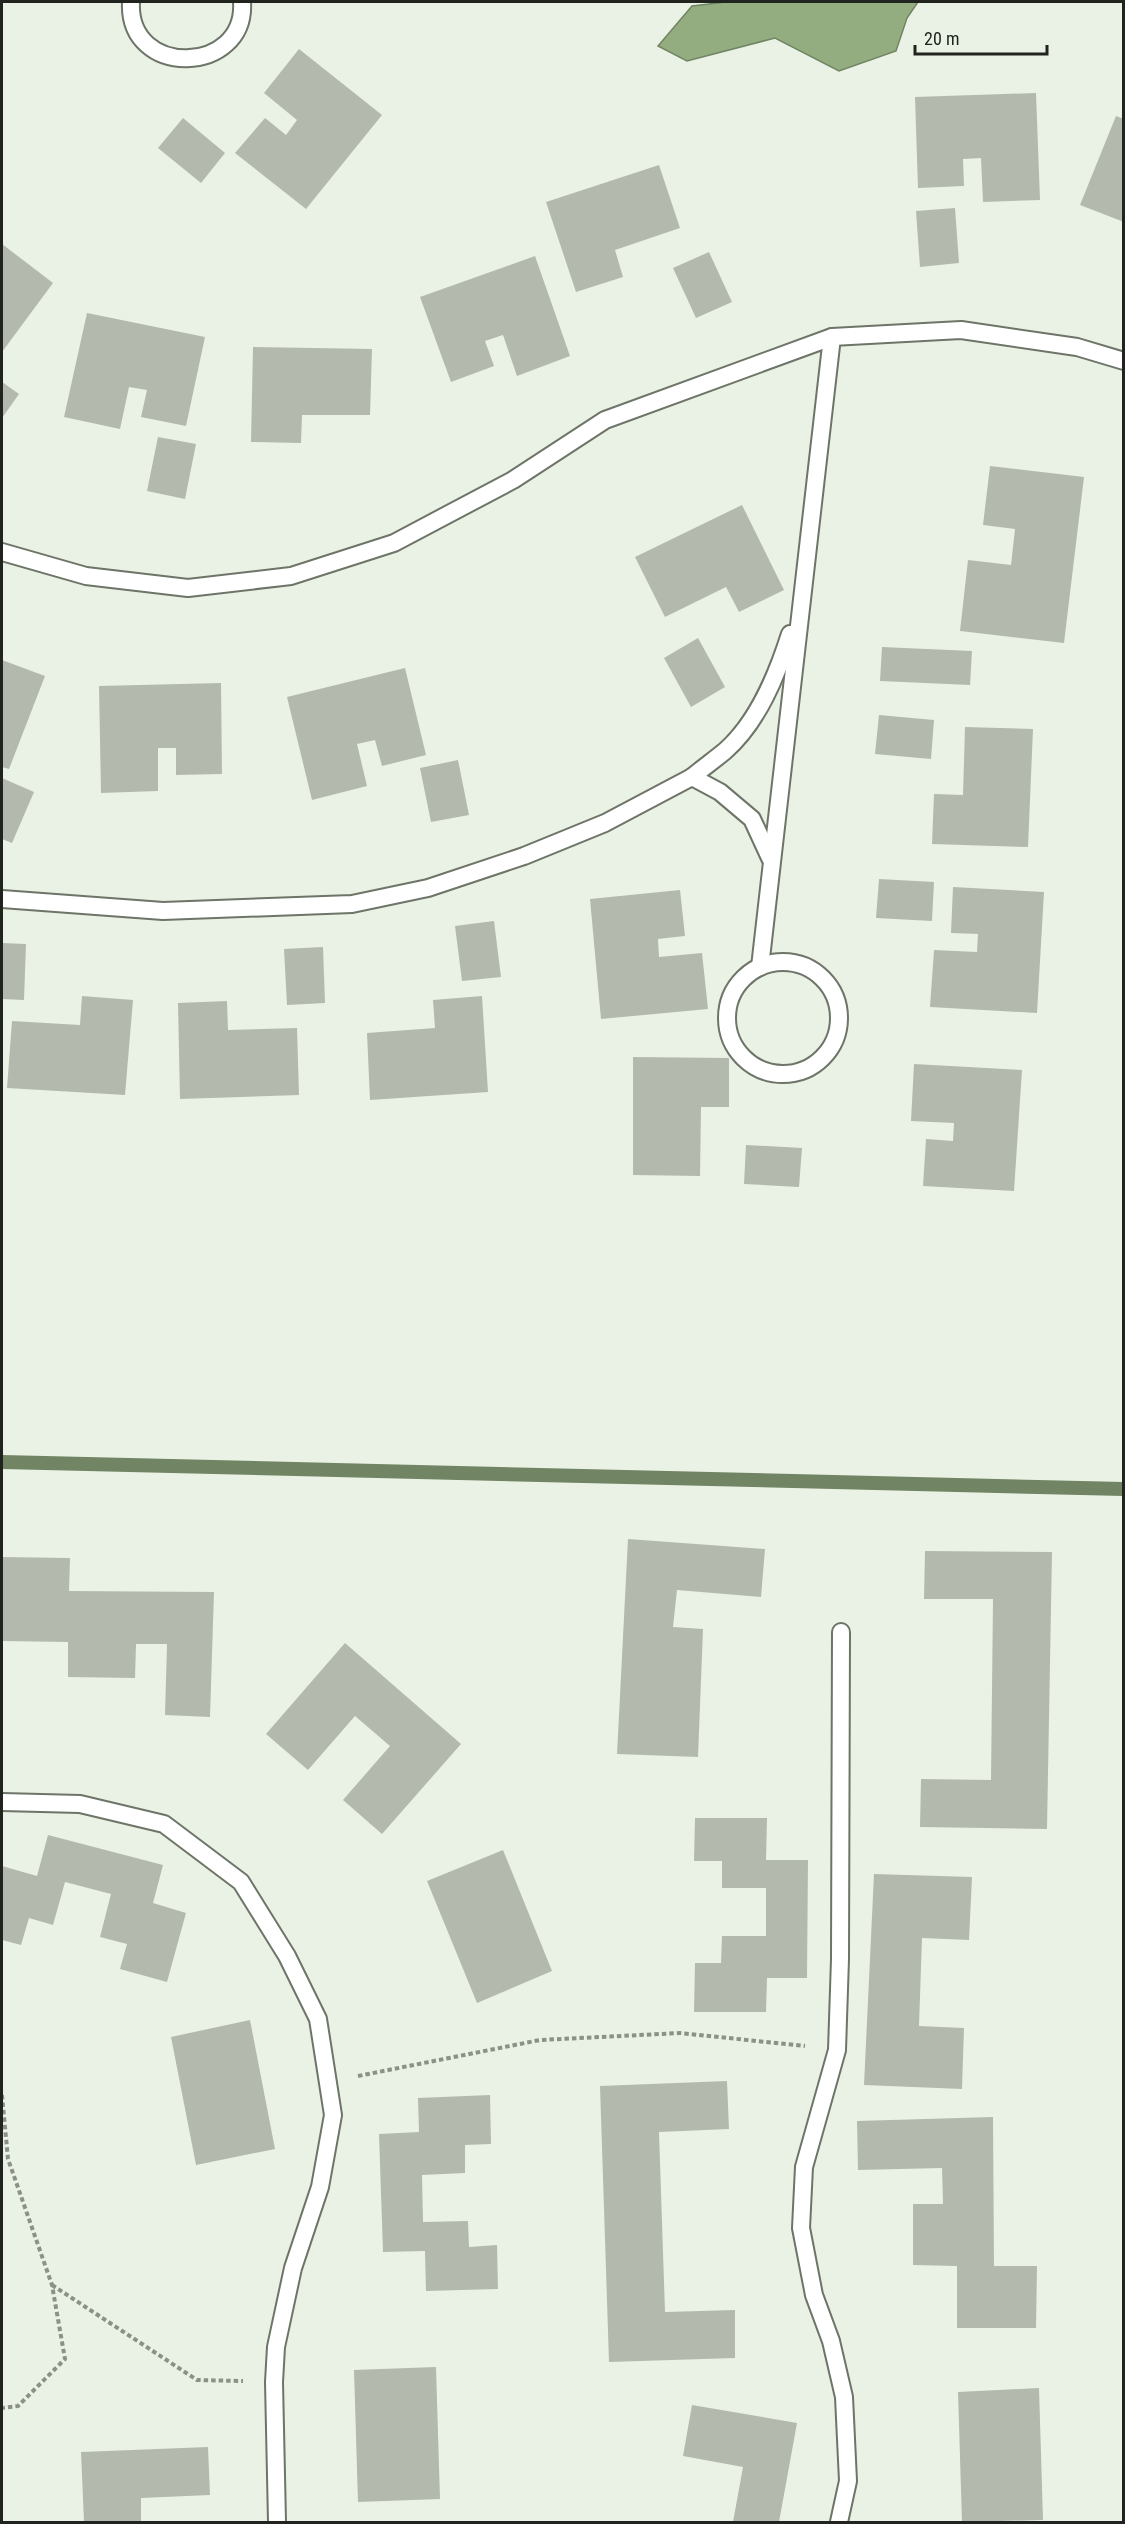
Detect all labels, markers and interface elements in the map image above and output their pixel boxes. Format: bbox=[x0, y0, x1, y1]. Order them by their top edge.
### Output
scale bar bbox=[915, 18, 1047, 56]
text: 20 m bbox=[924, 28, 959, 49]

